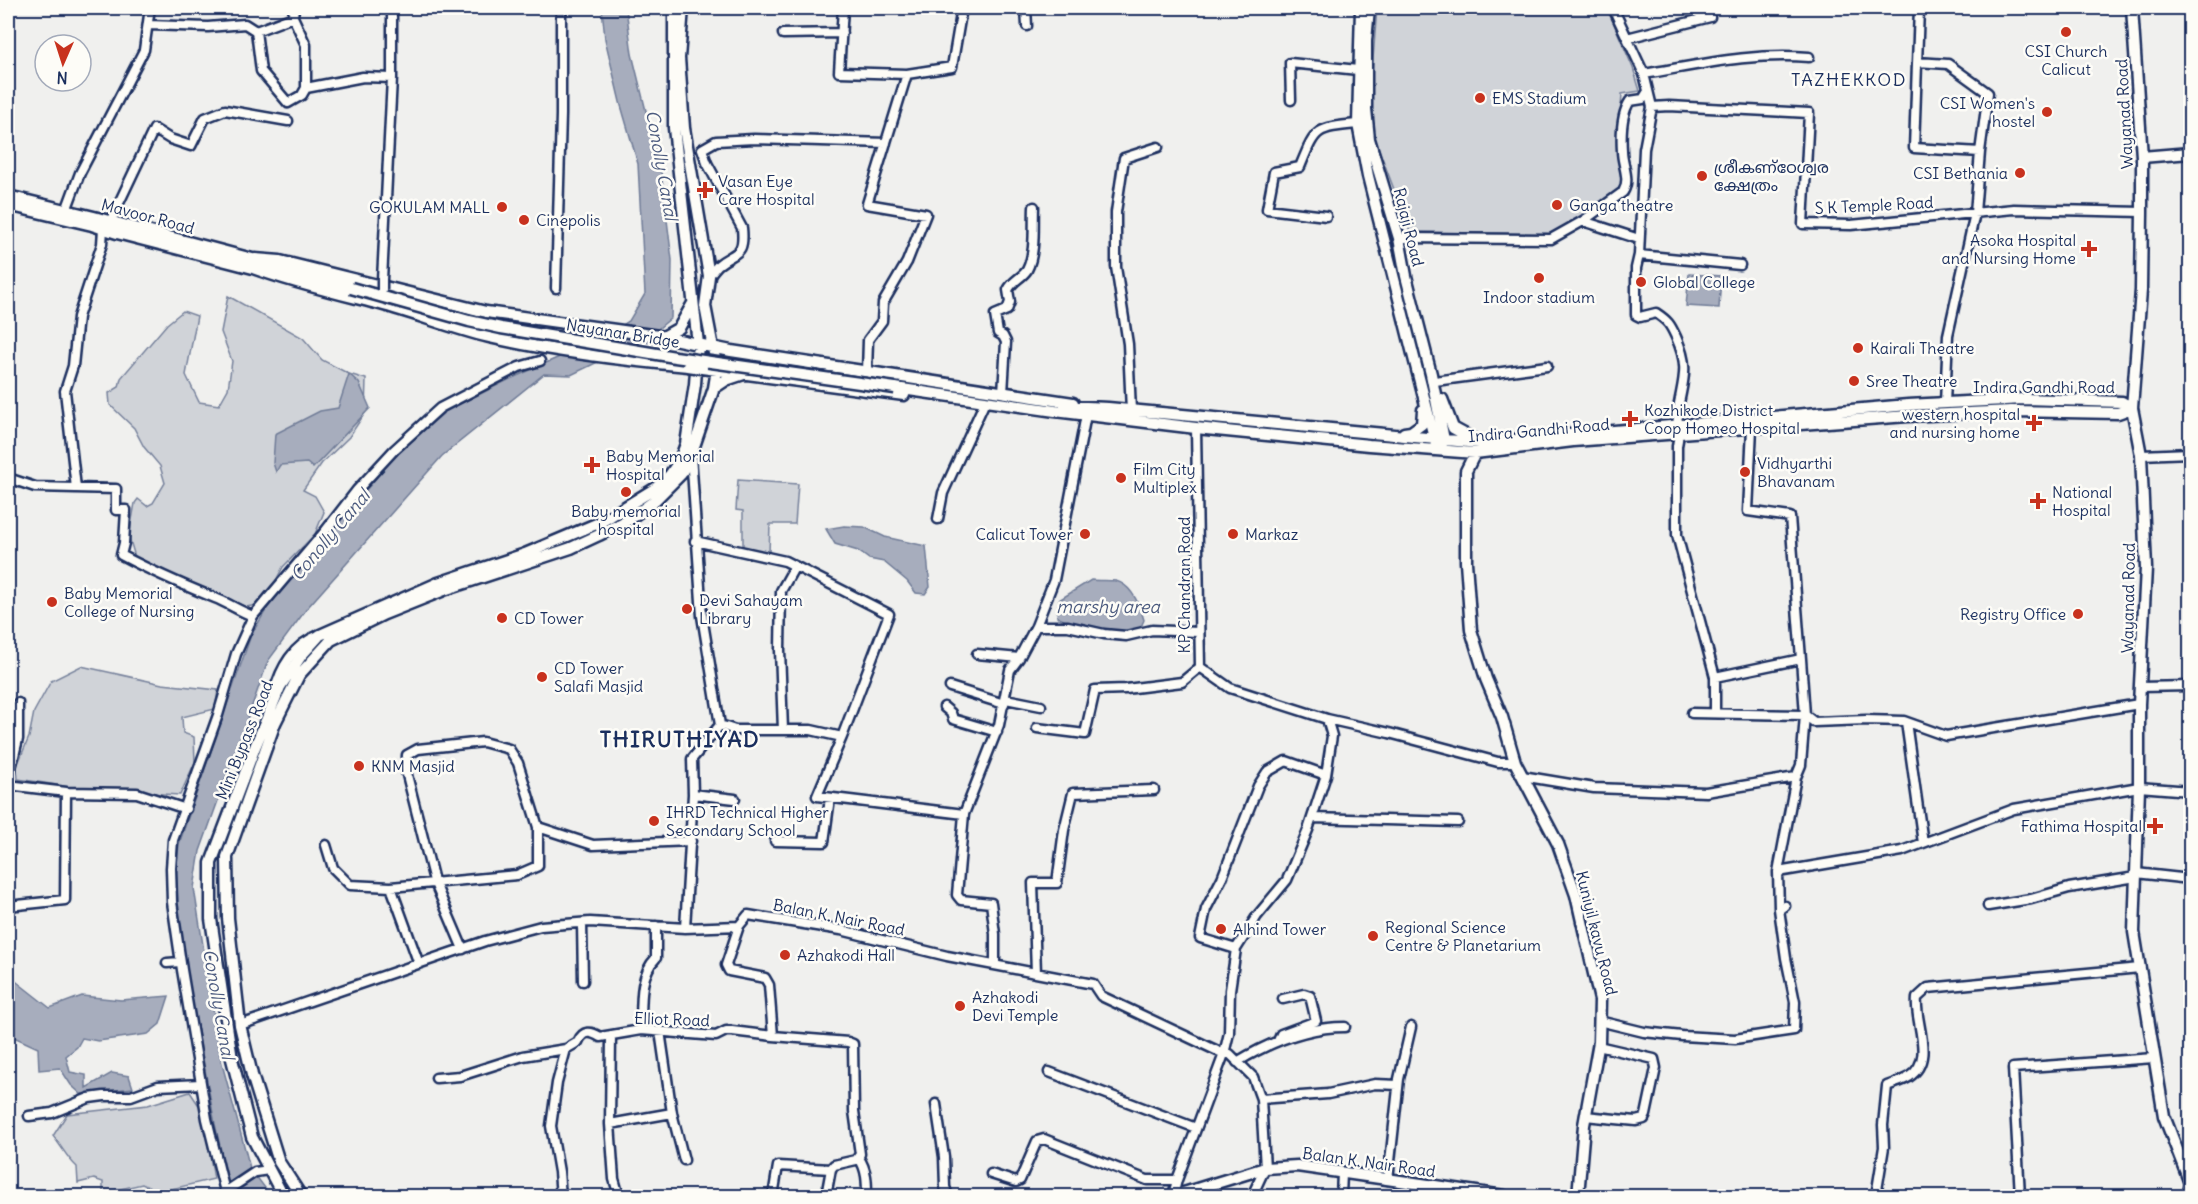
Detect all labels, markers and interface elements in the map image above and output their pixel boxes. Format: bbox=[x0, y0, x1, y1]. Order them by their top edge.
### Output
marker: CSI Church Calicut bbox=[2059, 25, 2073, 39]
north arrow bbox=[33, 33, 93, 93]
place label: CSI Church Calicut bbox=[2025, 41, 2108, 79]
street label: Wayanad Road bbox=[2111, 58, 2137, 170]
text: N bbox=[56, 68, 68, 88]
district label: TAZHEKKOD bbox=[1791, 68, 1907, 91]
place label: EMS Stadium bbox=[1492, 88, 1587, 108]
marker: EMS Stadium bbox=[1473, 91, 1487, 105]
place label: CSI Women's hostel bbox=[1940, 93, 2035, 131]
marker: CSI Women's hostel bbox=[2040, 105, 2054, 119]
water label: Conolly Canal bbox=[641, 108, 684, 225]
place label: ശ്രീകണ്ഠേശ്വര ക്ഷേത്രം bbox=[1714, 157, 1829, 195]
place label: CSI Bethania bbox=[1913, 163, 2008, 183]
marker: CSI Bethania bbox=[2013, 166, 2027, 180]
marker: ശ്രീകണ്ഠേശ്വര ക്ഷേത്രം bbox=[1695, 169, 1709, 183]
place label: Vasan Eye Care Hospital bbox=[718, 171, 815, 209]
marker: Vasan Eye Care Hospital bbox=[696, 181, 714, 199]
street label: Rajaji Road bbox=[1390, 186, 1428, 268]
street label: S K Temple Road bbox=[1814, 192, 1934, 218]
street label: Mavoor Road bbox=[99, 194, 197, 238]
place label: Ganga theatre bbox=[1569, 195, 1673, 215]
place label: GOKULAM MALL bbox=[369, 197, 490, 217]
marker: Ganga theatre bbox=[1550, 198, 1564, 212]
marker: GOKULAM MALL bbox=[495, 200, 509, 214]
place label: Cinepolis bbox=[536, 210, 601, 230]
marker: Cinepolis bbox=[517, 213, 531, 227]
place label: Asoka Hospital and Nursing Home bbox=[1942, 230, 2076, 268]
marker: Asoka Hospital and Nursing Home bbox=[2080, 240, 2098, 258]
marker: Indoor stadium bbox=[1532, 271, 1546, 285]
place label: Global College bbox=[1653, 272, 1755, 292]
marker: Global College bbox=[1634, 275, 1648, 289]
place label: Indoor stadium bbox=[1483, 287, 1595, 307]
street label: Nayanar Bridge bbox=[565, 314, 681, 352]
place label: Kairali Theatre bbox=[1870, 338, 1974, 358]
marker: Kairali Theatre bbox=[1851, 341, 1865, 355]
place label: Sree Theatre bbox=[1866, 371, 1957, 391]
marker: Sree Theatre bbox=[1847, 374, 1861, 388]
street label: Indira Gandhi Road bbox=[1973, 377, 2115, 397]
place label: Kozhikode District Coop Homeo Hospital bbox=[1644, 400, 1800, 438]
place label: western hospital and nursing home bbox=[1890, 404, 2020, 442]
marker: Kozhikode District Coop Homeo Hospital bbox=[1621, 410, 1639, 428]
street label: Indira Gandhi Road bbox=[1467, 414, 1611, 446]
marker: western hospital and nursing home bbox=[2025, 414, 2043, 432]
place label: Baby Memorial Hospital bbox=[606, 446, 715, 484]
place label: Vidhyarthi Bhavanam bbox=[1757, 453, 1835, 491]
marker: Baby Memorial Hospital bbox=[583, 456, 601, 474]
place label: Film City Multiplex bbox=[1133, 459, 1197, 497]
marker: Vidhyarthi Bhavanam bbox=[1738, 465, 1752, 479]
marker: Film City Multiplex bbox=[1114, 471, 1128, 485]
place label: National Hospital bbox=[2052, 482, 2112, 520]
water label: Conolly Canal bbox=[285, 483, 377, 585]
marker: Baby memorial hospital bbox=[619, 485, 633, 499]
marker: National Hospital bbox=[2029, 492, 2047, 510]
place label: Baby memorial hospital bbox=[571, 501, 681, 539]
street label: KP Chandran Road bbox=[1174, 517, 1194, 653]
place label: Calicut Tower bbox=[976, 524, 1073, 544]
place label: Markaz bbox=[1245, 524, 1299, 544]
marker: Calicut Tower bbox=[1078, 527, 1092, 541]
marker: Markaz bbox=[1226, 527, 1240, 541]
street label: Wayanad Road bbox=[2117, 543, 2139, 653]
place label: Baby Memorial College of Nursing bbox=[64, 583, 194, 621]
place label: Devi Sahayam Library bbox=[699, 590, 803, 628]
marker: Baby Memorial College of Nursing bbox=[45, 595, 59, 609]
water label: marshy area bbox=[1056, 595, 1161, 618]
marker: Devi Sahayam Library bbox=[680, 602, 694, 616]
place label: Registry Office bbox=[1960, 604, 2066, 624]
marker: Registry Office bbox=[2071, 607, 2085, 621]
place label: CD Tower bbox=[514, 608, 584, 628]
marker: CD Tower bbox=[495, 611, 509, 625]
place label: CD Tower Salafi Masjid bbox=[554, 658, 643, 696]
marker: CD Tower Salafi Masjid bbox=[535, 670, 549, 684]
street label: Mini Bypass Road bbox=[211, 677, 277, 803]
district label: THIRUTHIYAD bbox=[600, 725, 760, 753]
place label: KNM Masjid bbox=[371, 756, 455, 776]
marker: KNM Masjid bbox=[352, 759, 366, 773]
place label: IHRD Technical Higher Secondary School bbox=[666, 802, 829, 840]
marker: IHRD Technical Higher Secondary School bbox=[647, 814, 661, 828]
place label: Fathima Hospital bbox=[2021, 816, 2142, 836]
marker: Fathima Hospital bbox=[2146, 817, 2164, 835]
street label: Kuniyil kavu Road bbox=[1572, 869, 1622, 997]
street label: Balan K. Nair Road bbox=[771, 894, 907, 940]
place label: Regional Science Centre & Planetarium bbox=[1385, 917, 1541, 955]
place label: Alhind Tower bbox=[1233, 919, 1327, 939]
marker: Alhind Tower bbox=[1214, 922, 1228, 936]
marker: Regional Science Centre & Planetarium bbox=[1366, 929, 1380, 943]
place label: Azhakodi Hall bbox=[797, 945, 895, 965]
water label: Conolly Canal bbox=[198, 947, 241, 1064]
marker: Azhakodi Hall bbox=[778, 948, 792, 962]
place label: Azhakodi Devi Temple bbox=[972, 987, 1058, 1025]
marker: Azhakodi Devi Temple bbox=[953, 999, 967, 1013]
street label: Elliot Road bbox=[634, 1008, 710, 1030]
street label: Balan K. Nair Road bbox=[1301, 1143, 1437, 1181]

